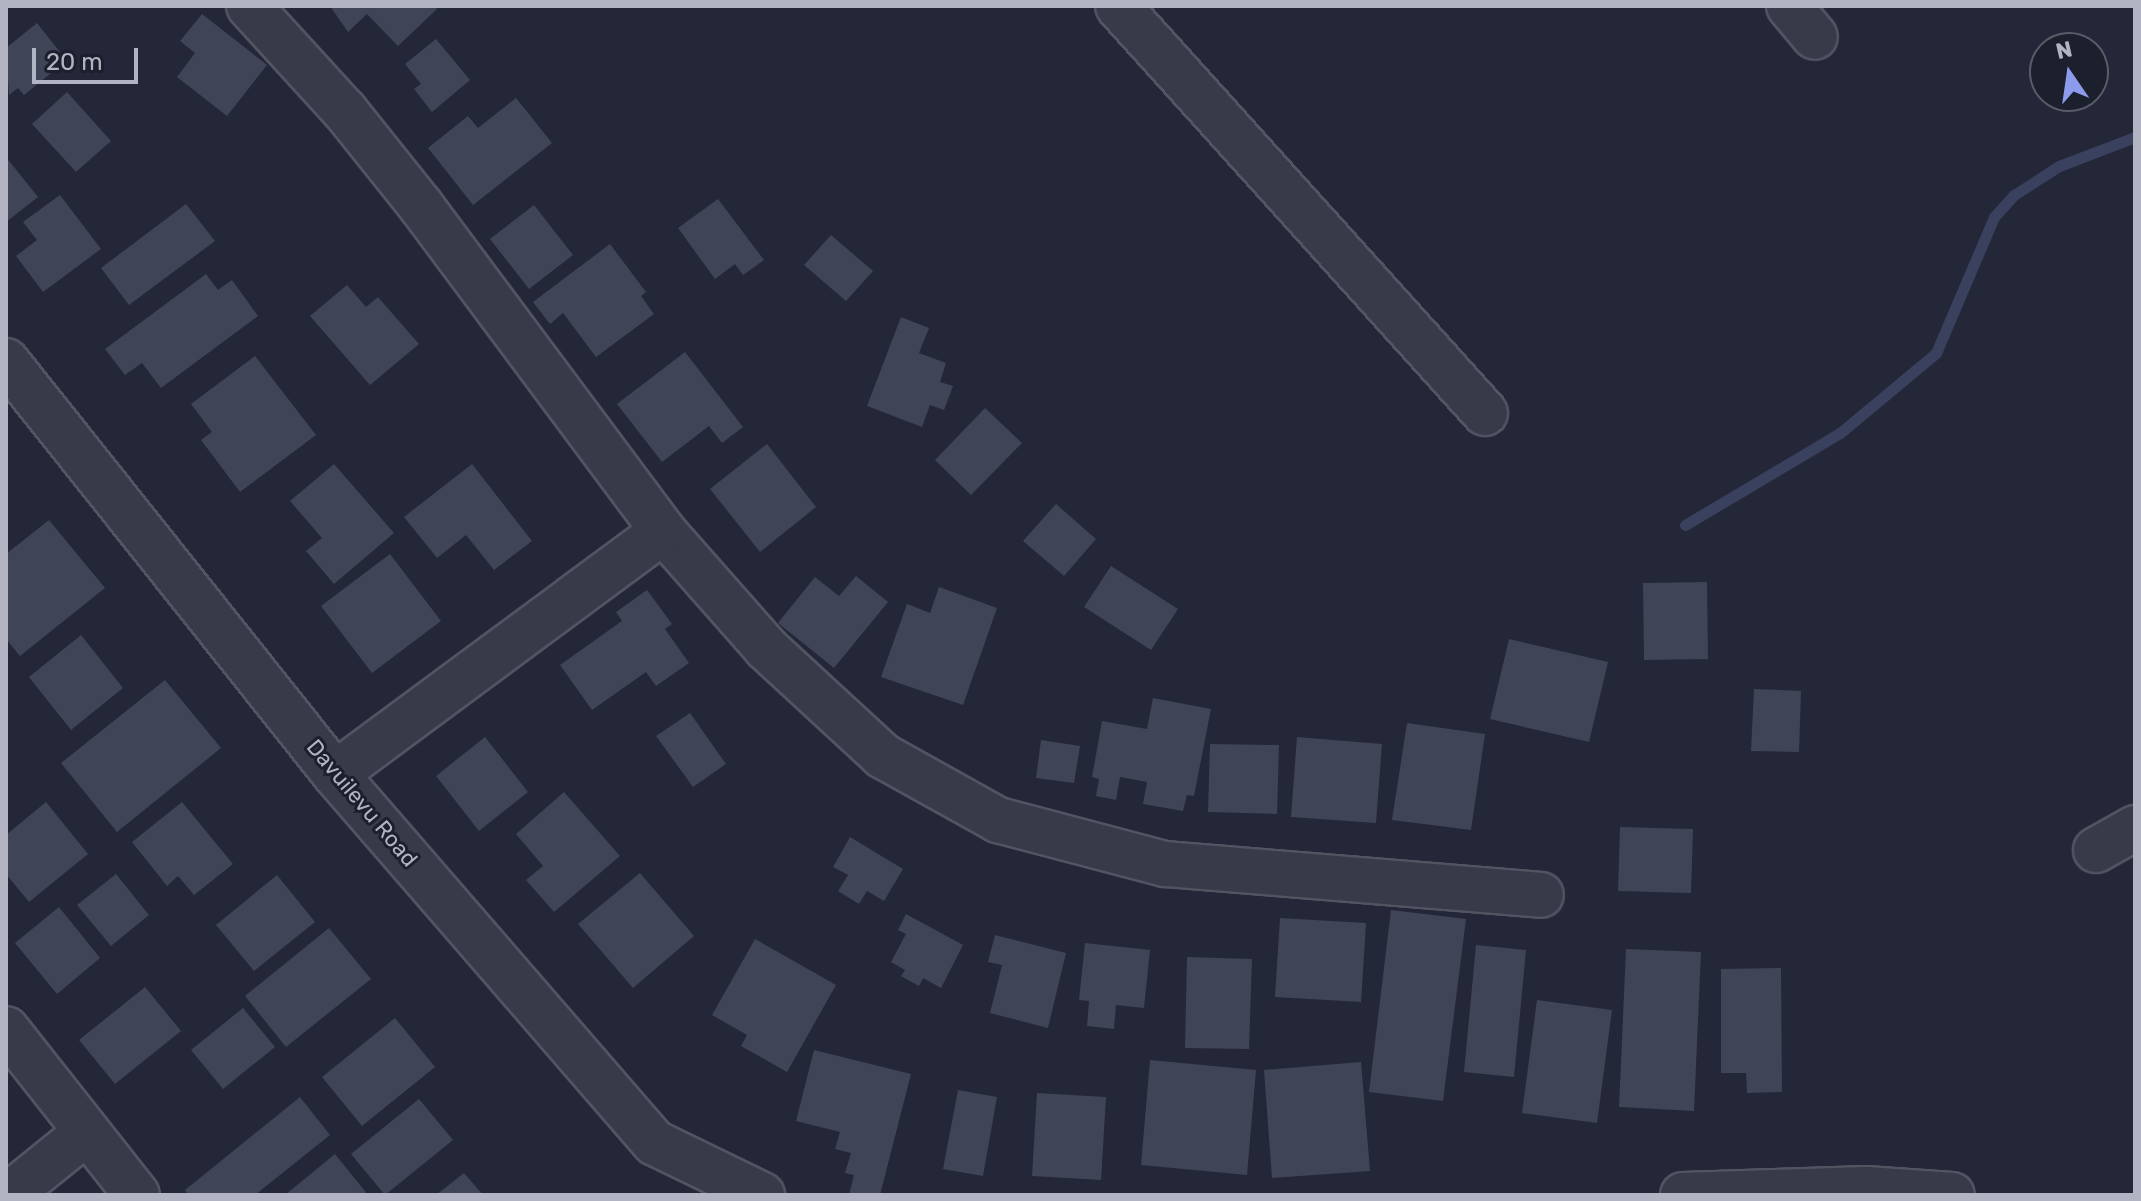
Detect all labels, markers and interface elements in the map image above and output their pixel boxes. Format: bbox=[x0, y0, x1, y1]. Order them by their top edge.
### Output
scale bar bbox=[36, 32, 142, 82]
north arrow bbox=[2029, 32, 2109, 112]
text: N bbox=[2053, 35, 2075, 65]
text: 20 m bbox=[46, 48, 103, 76]
street label: Davuilevu Road bbox=[301, 734, 423, 872]

